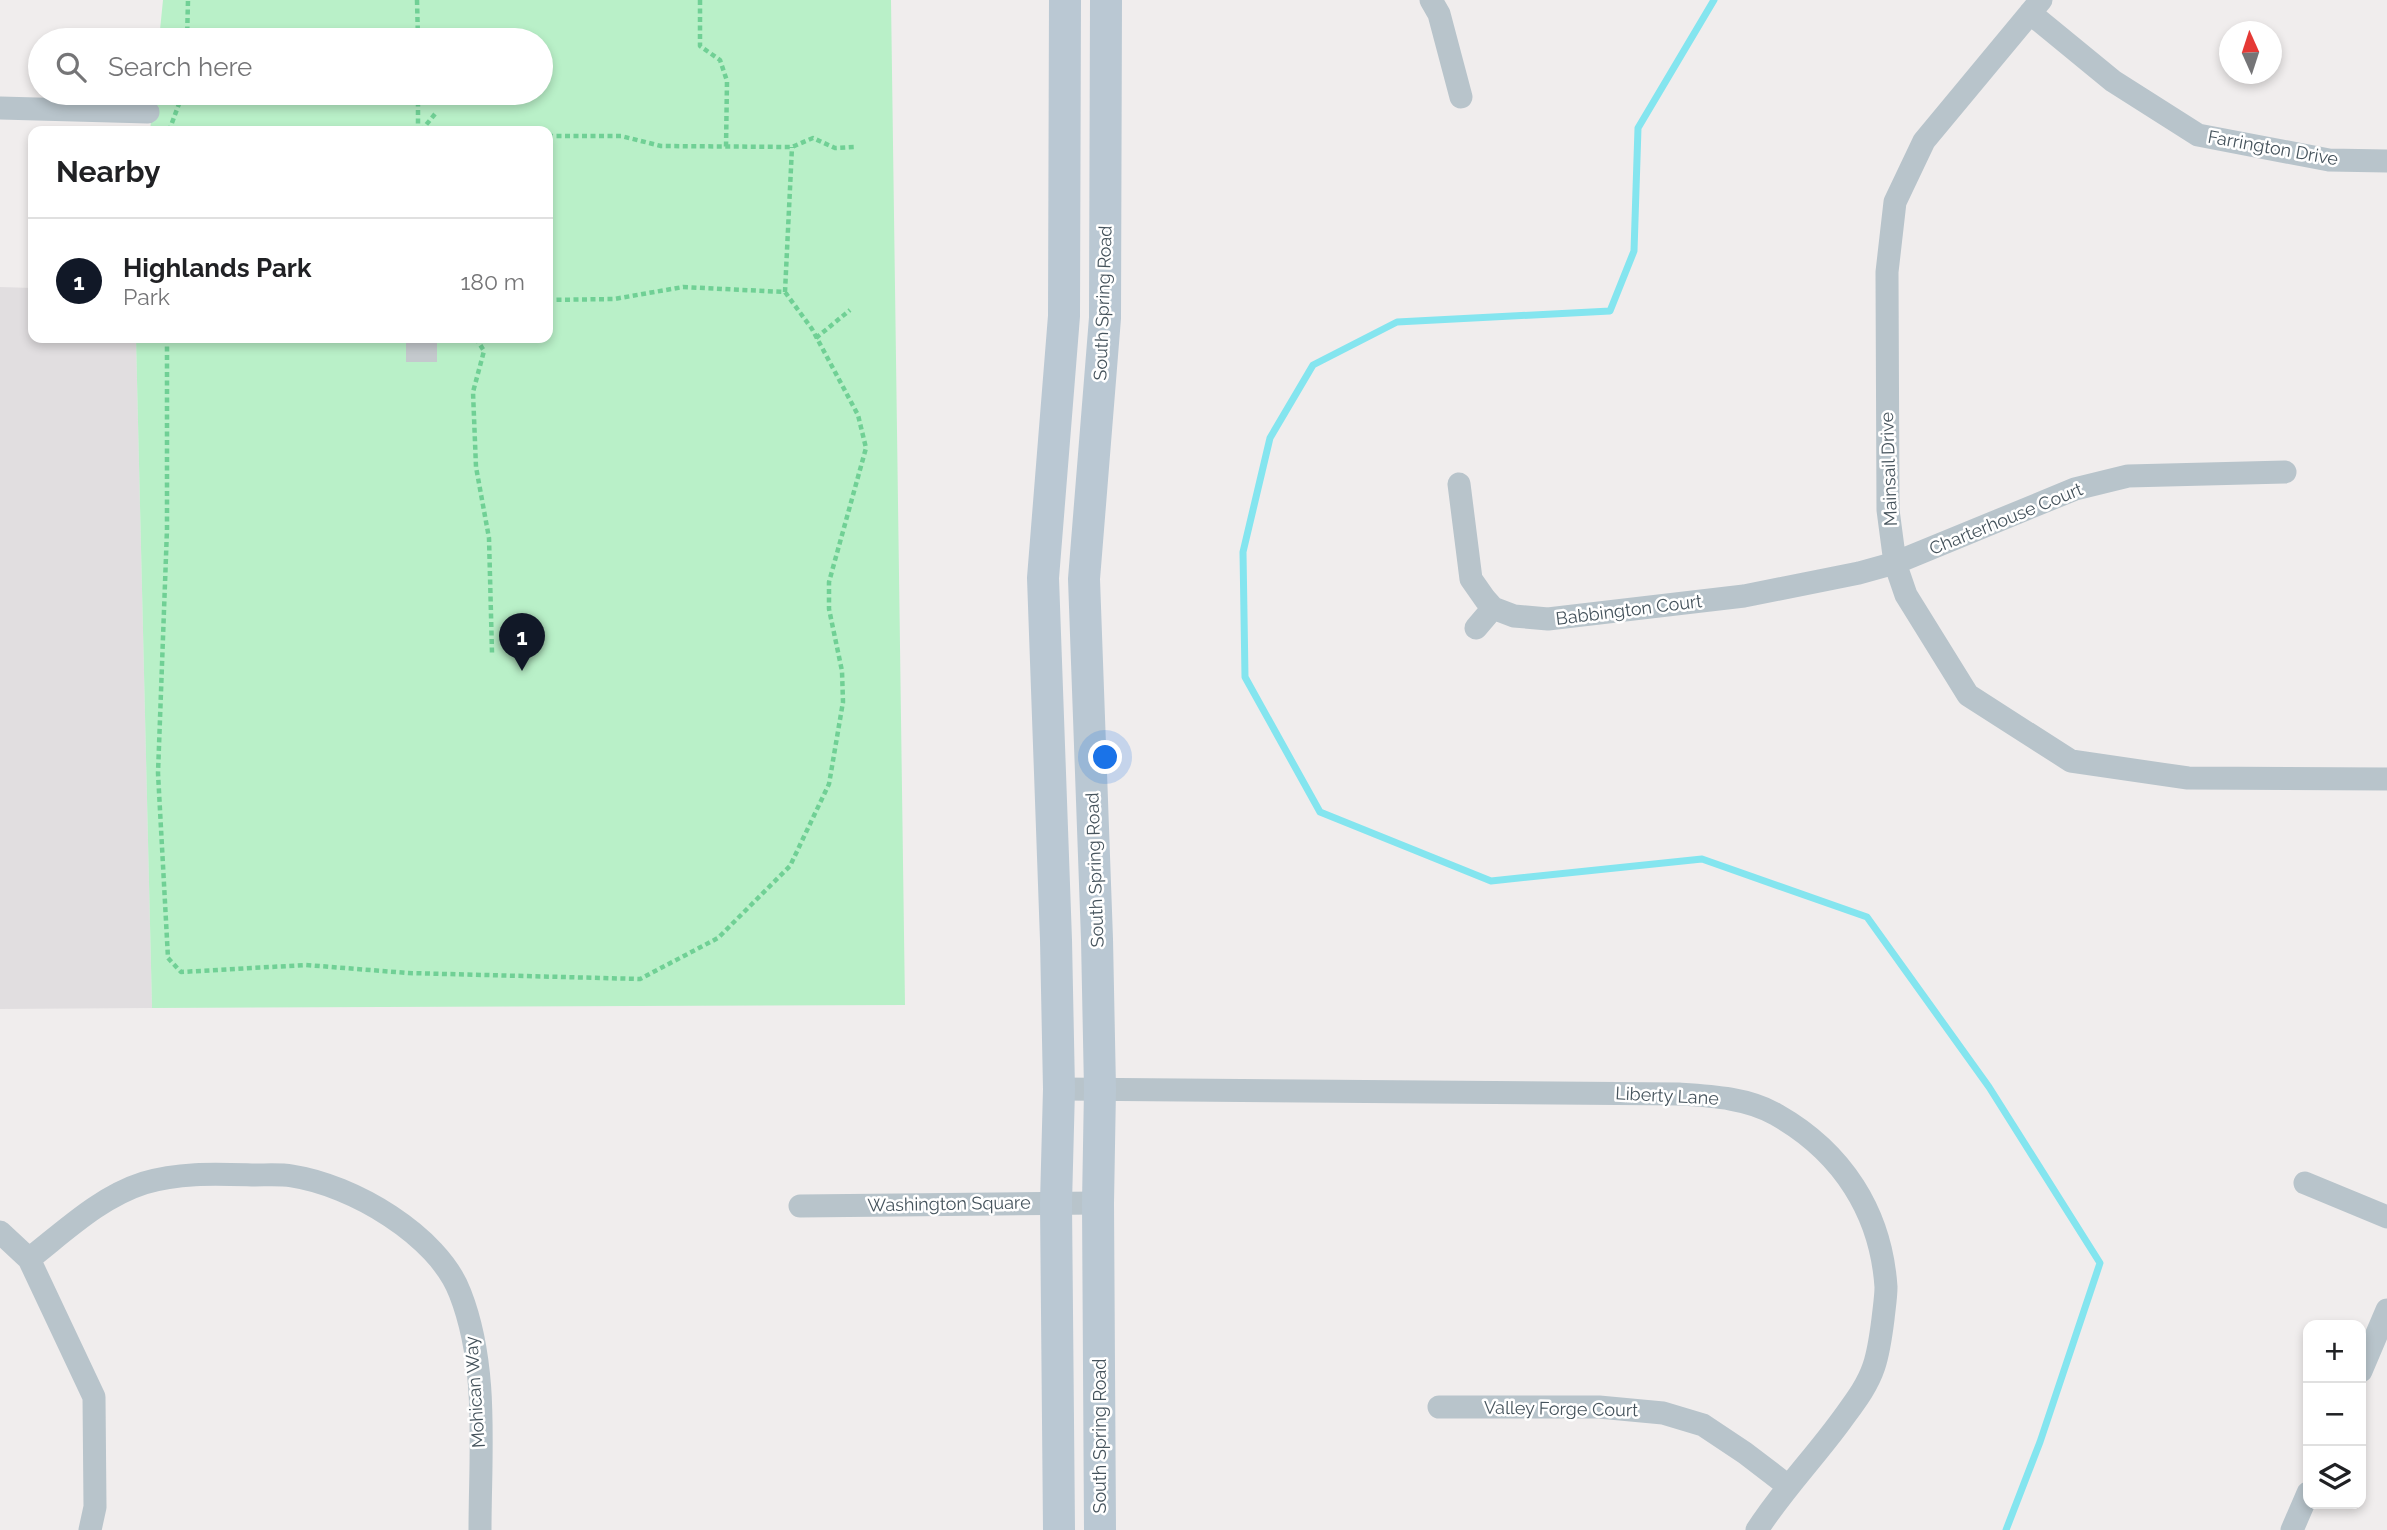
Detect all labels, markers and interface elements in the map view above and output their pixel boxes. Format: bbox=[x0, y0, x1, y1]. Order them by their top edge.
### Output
north arrow bbox=[2219, 21, 2282, 84]
search box bbox=[28, 28, 553, 105]
icon: search bbox=[52, 48, 90, 86]
text: Search here bbox=[108, 52, 252, 82]
street label: Farrington Drive bbox=[2206, 126, 2340, 169]
text: Nearby bbox=[56, 154, 160, 189]
street label: South Spring Road bbox=[1089, 225, 1116, 381]
text: Highlands Park bbox=[123, 253, 311, 283]
text: 1 bbox=[73, 268, 85, 295]
text: 180 m bbox=[460, 268, 525, 295]
text: Park bbox=[123, 283, 170, 310]
street label: Mainsail Drive bbox=[1876, 411, 1901, 526]
street label: Charterhouse Court bbox=[1926, 478, 2086, 559]
street label: Babbington Court bbox=[1555, 590, 1703, 629]
pin: 1 bbox=[499, 613, 545, 671]
your location bbox=[1088, 740, 1122, 774]
street label: South Spring Road bbox=[1081, 792, 1108, 948]
street label: Liberty Lane bbox=[1615, 1082, 1720, 1109]
street label: Washington Square bbox=[867, 1192, 1031, 1215]
map controls bbox=[2303, 1320, 2366, 1509]
button: + bbox=[2303, 1320, 2366, 1383]
street label: Mohican Way bbox=[460, 1335, 489, 1449]
street label: South Spring Road bbox=[1089, 1358, 1110, 1514]
button: − bbox=[2303, 1383, 2366, 1446]
street label: Valley Forge Court bbox=[1484, 1397, 1638, 1420]
button: layers bbox=[2303, 1446, 2366, 1509]

